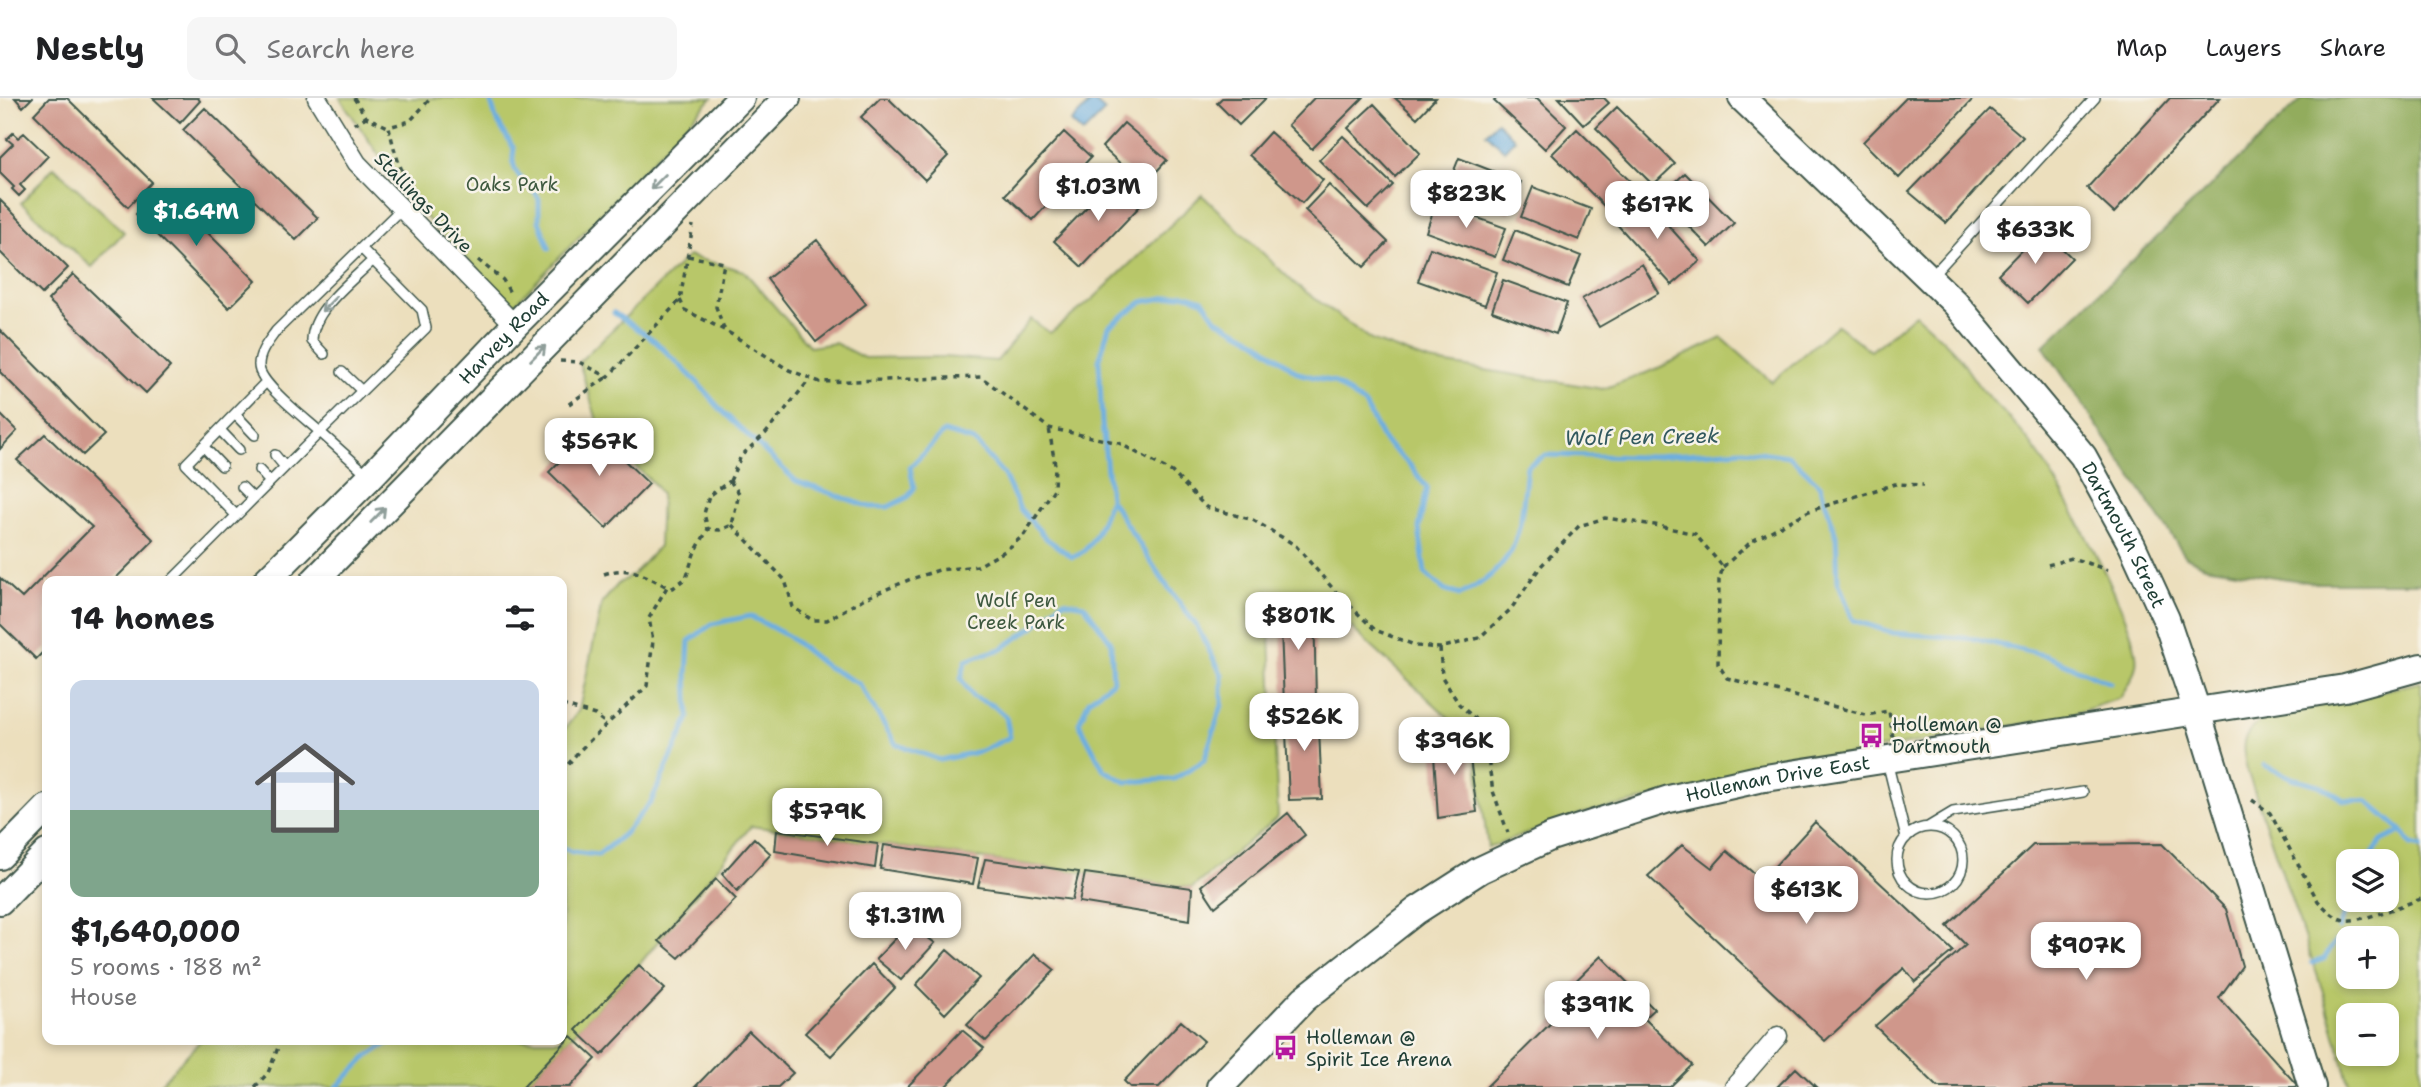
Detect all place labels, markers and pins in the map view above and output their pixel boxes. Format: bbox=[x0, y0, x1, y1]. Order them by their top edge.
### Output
pin: $1.03M bbox=[1041, 164, 1155, 223]
pin: $823K bbox=[1417, 170, 1515, 230]
pin: $617K bbox=[1608, 181, 1706, 241]
pin: $1.64M bbox=[139, 188, 253, 248]
pin: $633K bbox=[1986, 206, 2084, 266]
pin: $567K bbox=[550, 418, 648, 478]
pin: $801K bbox=[1249, 592, 1347, 652]
pin: $526K bbox=[1255, 694, 1353, 753]
place label: Holleman @ Dartmouth bbox=[1892, 712, 2002, 759]
pin: $396K bbox=[1405, 718, 1503, 777]
bus stop icon: Holleman @ Dartmouth bbox=[1858, 721, 1886, 749]
pin: $579K bbox=[778, 788, 876, 848]
pin: $613K bbox=[1757, 866, 1855, 926]
pin: $1.31M bbox=[848, 892, 962, 952]
pin: $907K bbox=[2037, 922, 2135, 982]
pin: $391K bbox=[1548, 982, 1646, 1041]
place label: Holleman @ Spirit Ice Arena bbox=[1306, 1025, 1452, 1072]
bus stop icon: Holleman @ Spirit Ice Arena bbox=[1272, 1034, 1300, 1062]

